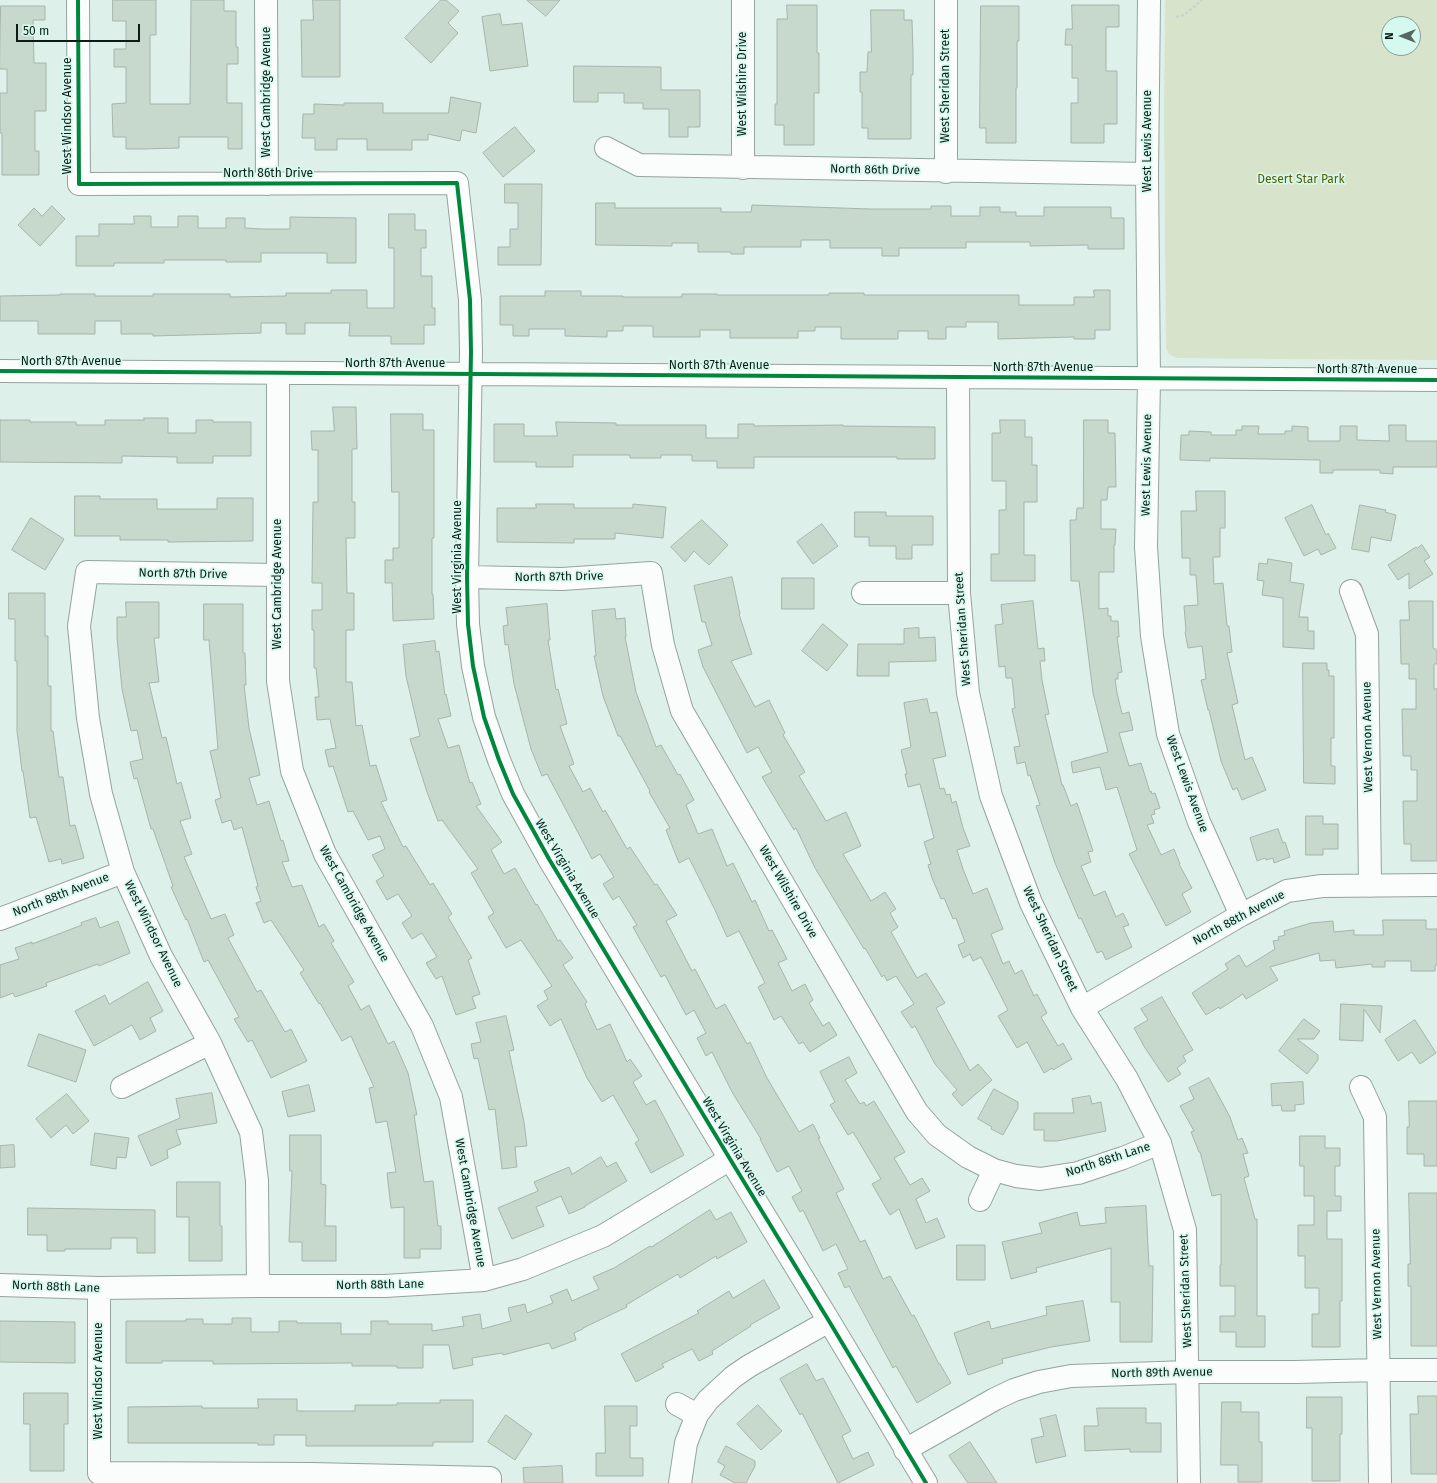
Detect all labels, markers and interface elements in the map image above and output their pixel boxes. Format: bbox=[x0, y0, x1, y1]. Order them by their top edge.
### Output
scale bar bbox=[18, 16, 142, 42]
north arrow bbox=[1381, 16, 1421, 56]
text: 50 m bbox=[23, 24, 49, 38]
street label: West Cambridge Avenue bbox=[260, 27, 274, 157]
street label: West Sheridan Street bbox=[939, 29, 953, 143]
street label: West Wilshire Drive bbox=[736, 32, 750, 136]
text: N bbox=[1383, 32, 1396, 40]
street label: West Windsor Avenue bbox=[61, 57, 75, 175]
street label: West Lewis Avenue bbox=[1141, 90, 1155, 192]
street label: North 86th Drive bbox=[830, 162, 920, 178]
street label: North 86th Drive bbox=[223, 167, 313, 181]
park label: Desert Star Park bbox=[1257, 173, 1345, 187]
street label: North 87th Avenue bbox=[21, 355, 121, 369]
street label: North 87th Avenue bbox=[345, 357, 445, 371]
street label: North 87th Avenue bbox=[669, 359, 769, 373]
street label: North 87th Avenue bbox=[993, 361, 1093, 375]
street label: North 87th Avenue bbox=[1317, 363, 1417, 377]
street label: West Lewis Avenue bbox=[1139, 414, 1155, 516]
street label: West Virginia Avenue bbox=[451, 500, 465, 614]
street label: West Cambridge Avenue bbox=[271, 519, 285, 649]
street label: North 87th Drive bbox=[138, 566, 228, 582]
street label: North 87th Drive bbox=[514, 569, 604, 585]
street label: West Sheridan Street bbox=[952, 572, 974, 686]
street label: West Vernon Avenue bbox=[1360, 681, 1376, 793]
street label: West Lewis Avenue bbox=[1163, 733, 1211, 835]
street label: West Virginia Avenue bbox=[532, 817, 602, 921]
street label: West Cambridge Avenue bbox=[316, 843, 392, 965]
street label: West Wilshire Drive bbox=[756, 843, 820, 941]
street label: North 88th Avenue bbox=[11, 870, 111, 920]
street label: West Windsor Avenue bbox=[121, 878, 185, 990]
street label: West Sheridan Street bbox=[1019, 884, 1081, 994]
street label: North 88th Avenue bbox=[1191, 888, 1287, 948]
street label: West Virginia Avenue bbox=[699, 1095, 769, 1199]
street label: West Cambridge Avenue bbox=[452, 1137, 488, 1269]
street label: North 88th Lane bbox=[1064, 1140, 1152, 1180]
street label: West Vernon Avenue bbox=[1369, 1228, 1385, 1340]
street label: West Sheridan Street bbox=[1177, 1234, 1195, 1348]
street label: North 88th Lane bbox=[336, 1277, 424, 1293]
street label: North 88th Lane bbox=[12, 1278, 100, 1296]
street label: West Windsor Avenue bbox=[92, 1322, 106, 1440]
street label: North 89th Avenue bbox=[1111, 1365, 1213, 1381]

